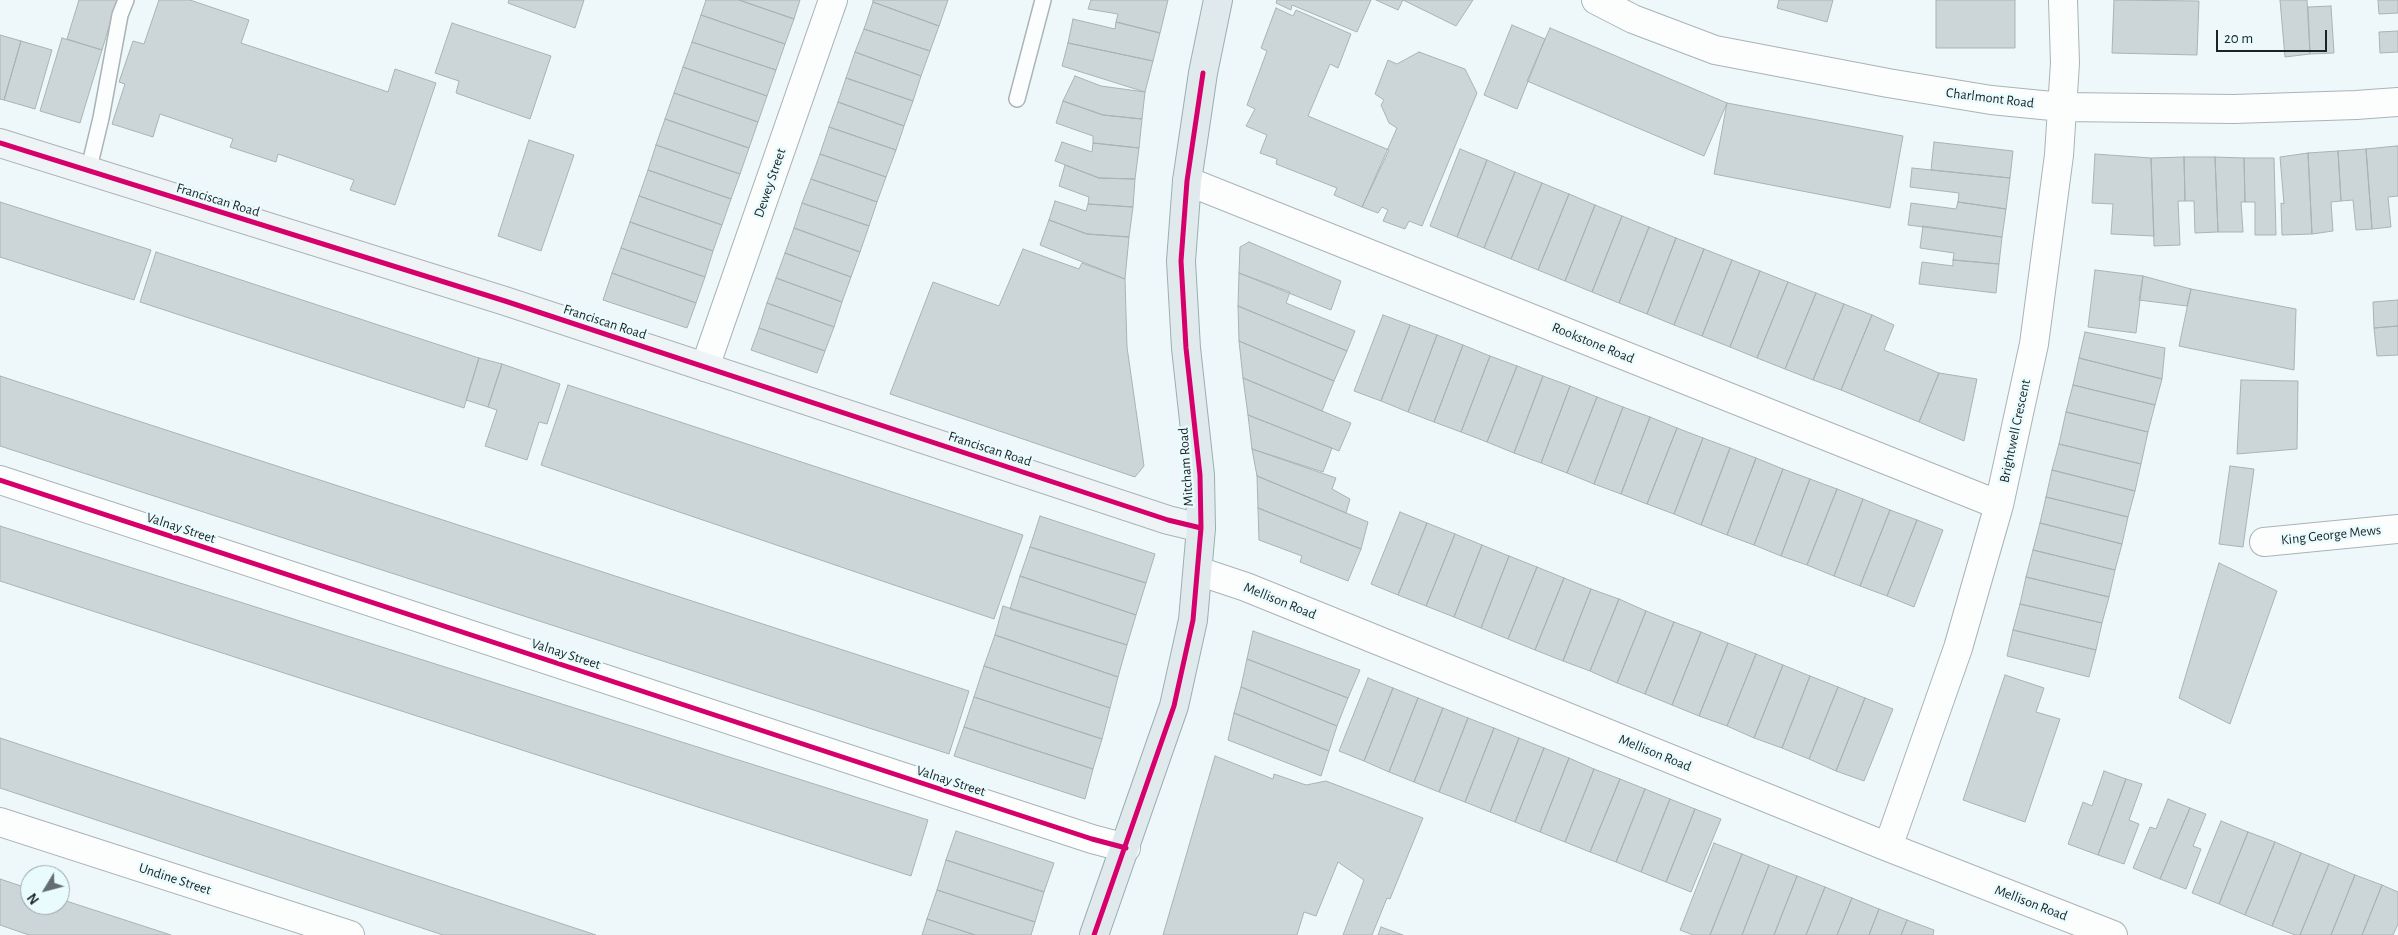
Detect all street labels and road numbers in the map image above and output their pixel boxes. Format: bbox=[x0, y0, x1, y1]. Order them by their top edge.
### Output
street label: Charlmont Road bbox=[1945, 84, 2035, 112]
street label: Dewey Street bbox=[750, 146, 790, 220]
street label: Franciscan Road bbox=[174, 179, 262, 221]
street label: Franciscan Road bbox=[561, 301, 649, 343]
street label: Rookstone Road bbox=[1549, 319, 1637, 367]
street label: Brightwell Crescent bbox=[1996, 378, 2034, 484]
street label: Mitcham Road bbox=[1175, 427, 1197, 507]
street label: Franciscan Road bbox=[946, 428, 1034, 470]
street label: Valnay Street bbox=[144, 509, 218, 547]
street label: King George Mews bbox=[2280, 521, 2382, 549]
street label: Mellison Road bbox=[1241, 579, 1319, 623]
street label: Valnay Street bbox=[529, 635, 603, 673]
street label: Mellison Road bbox=[1616, 731, 1694, 775]
street label: Valnay Street bbox=[914, 762, 988, 800]
street label: Undine Street bbox=[137, 859, 213, 899]
street label: Mellison Road bbox=[1992, 881, 2070, 925]

